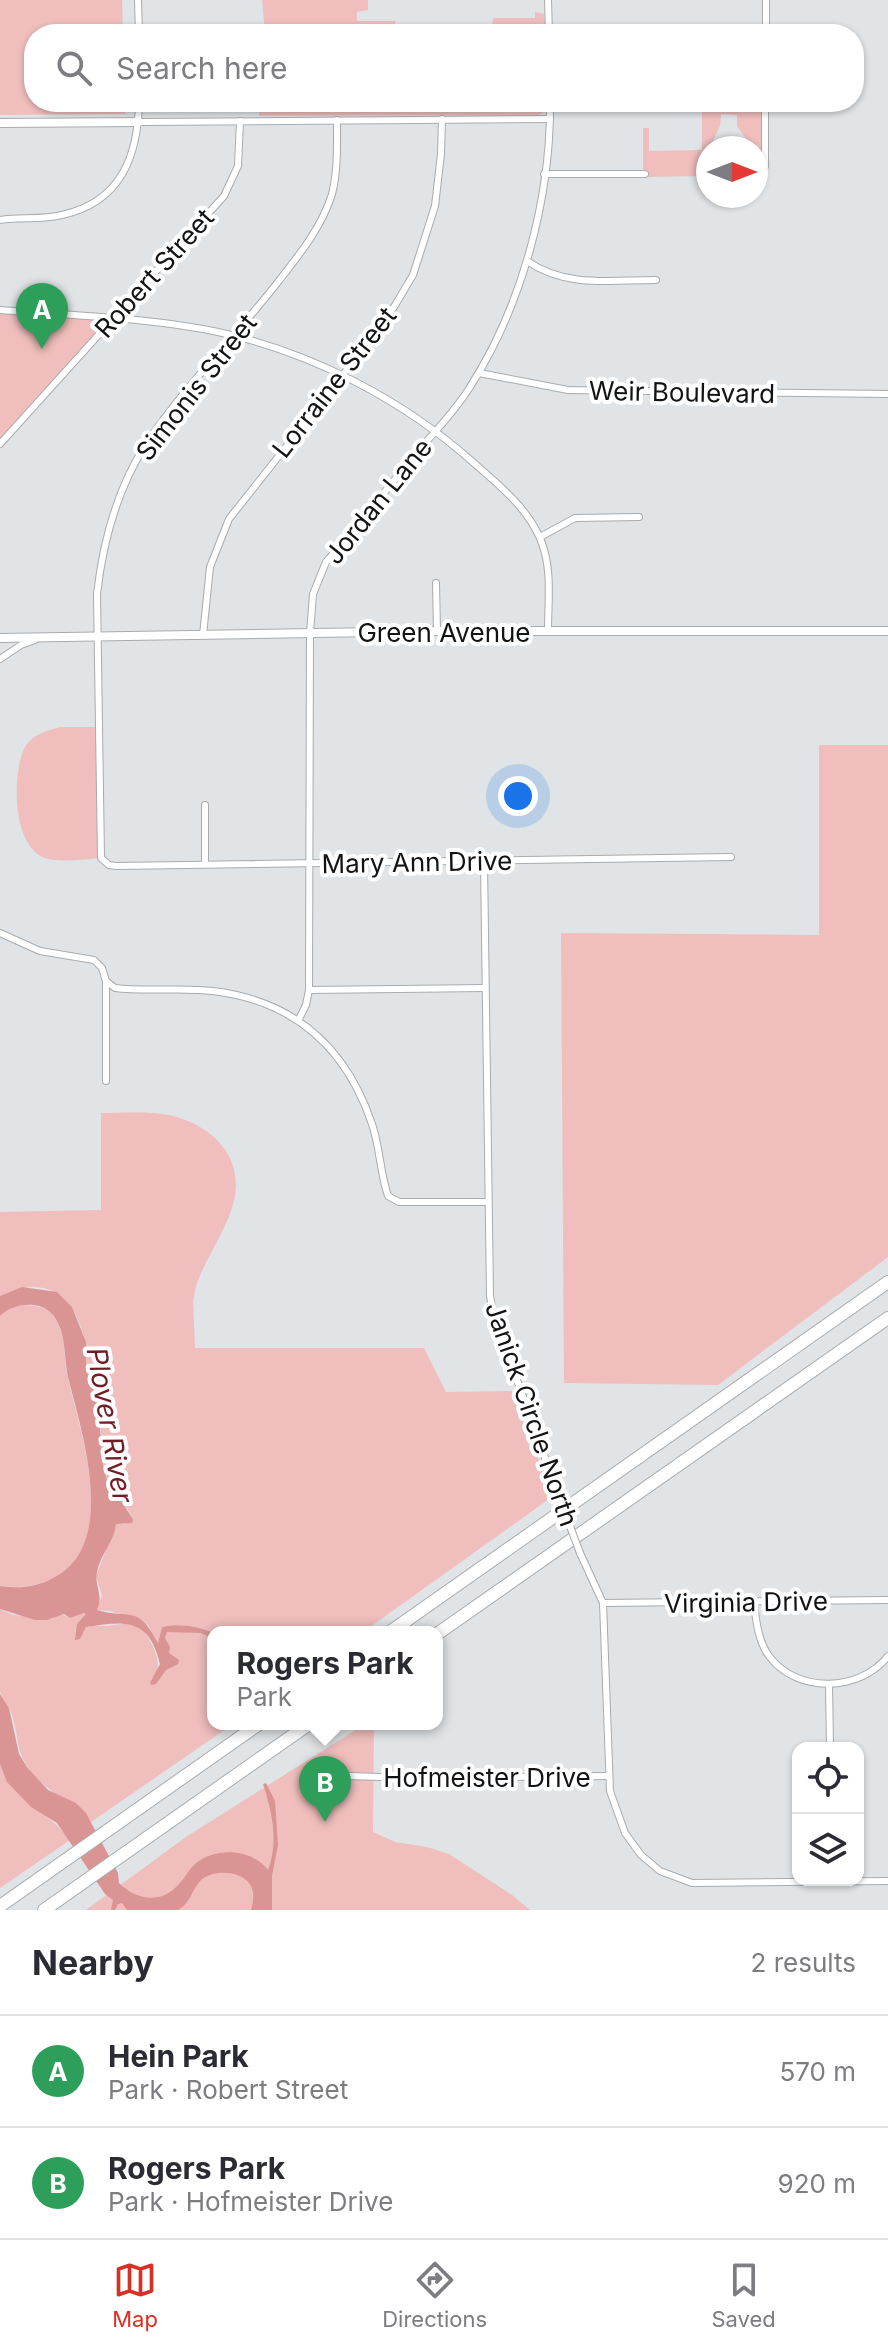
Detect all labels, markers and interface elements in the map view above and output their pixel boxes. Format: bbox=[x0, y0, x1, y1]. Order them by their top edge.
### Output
search box bbox=[24, 24, 864, 112]
icon: search bbox=[52, 46, 96, 90]
text: Search here bbox=[116, 50, 288, 86]
north arrow bbox=[696, 136, 768, 208]
street label: Robert Street bbox=[88, 202, 220, 344]
pin: A bbox=[16, 283, 68, 349]
street label: Lorraine Street bbox=[266, 301, 402, 463]
street label: Simonis Street bbox=[129, 308, 263, 466]
street label: Weir Boulevard bbox=[589, 375, 775, 409]
street label: Jordan Lane bbox=[318, 432, 438, 570]
street label: Green Avenue bbox=[357, 617, 531, 648]
your location bbox=[498, 776, 538, 816]
street label: Mary Ann Drive bbox=[321, 845, 513, 879]
street label: Janick Circle North bbox=[479, 1298, 585, 1530]
water label: Plover River bbox=[80, 1345, 141, 1507]
street label: Virginia Drive bbox=[664, 1585, 828, 1619]
popup bbox=[207, 1626, 443, 1730]
text: Rogers Park bbox=[236, 1645, 414, 1681]
text: Park bbox=[236, 1681, 292, 1712]
map controls bbox=[792, 1742, 864, 1886]
button: locate bbox=[792, 1742, 864, 1814]
pin: B bbox=[299, 1756, 351, 1822]
street label: Hofmeister Drive bbox=[383, 1762, 591, 1793]
button: layers bbox=[792, 1814, 864, 1886]
text: Nearby bbox=[32, 1942, 154, 1983]
text: 2 results bbox=[751, 1947, 856, 1978]
text: Hein Park bbox=[108, 2038, 249, 2074]
text: A bbox=[48, 2056, 68, 2087]
text: 570 m bbox=[779, 2056, 856, 2087]
text: Park · Robert Street bbox=[108, 2074, 348, 2105]
text: Rogers Park bbox=[108, 2150, 285, 2186]
text: B bbox=[49, 2168, 67, 2199]
text: 920 m bbox=[778, 2168, 856, 2199]
text: Park · Hofmeister Drive bbox=[108, 2186, 393, 2217]
tab: Map bbox=[112, 2258, 158, 2332]
tab: Directions bbox=[382, 2258, 487, 2332]
tab: Saved bbox=[711, 2258, 776, 2332]

